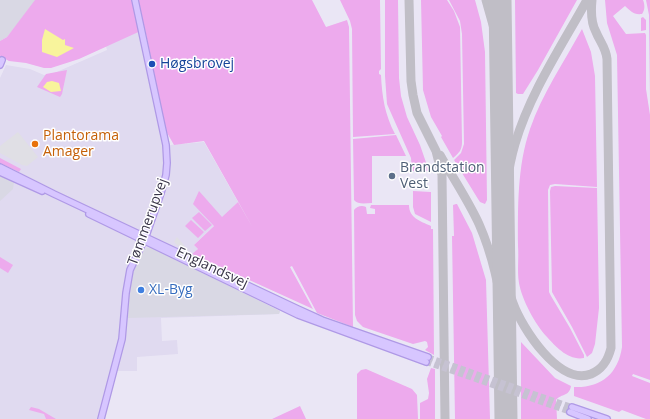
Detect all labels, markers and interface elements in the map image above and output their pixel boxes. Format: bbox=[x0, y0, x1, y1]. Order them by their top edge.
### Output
place label: Høgsbrovej bbox=[160, 56, 234, 72]
marker: Høgsbrovej bbox=[147, 59, 157, 69]
place label: Plantorama Amager bbox=[43, 128, 119, 160]
marker: Plantorama Amager bbox=[30, 139, 40, 149]
place label: Brandstation Vest bbox=[400, 160, 485, 192]
marker: Brandstation Vest bbox=[387, 171, 397, 181]
street label: Tømmerupvej bbox=[125, 176, 171, 268]
street label: Englandsvej bbox=[173, 244, 251, 292]
place label: XL-Byg bbox=[149, 282, 193, 298]
marker: XL-Byg bbox=[136, 285, 146, 295]

